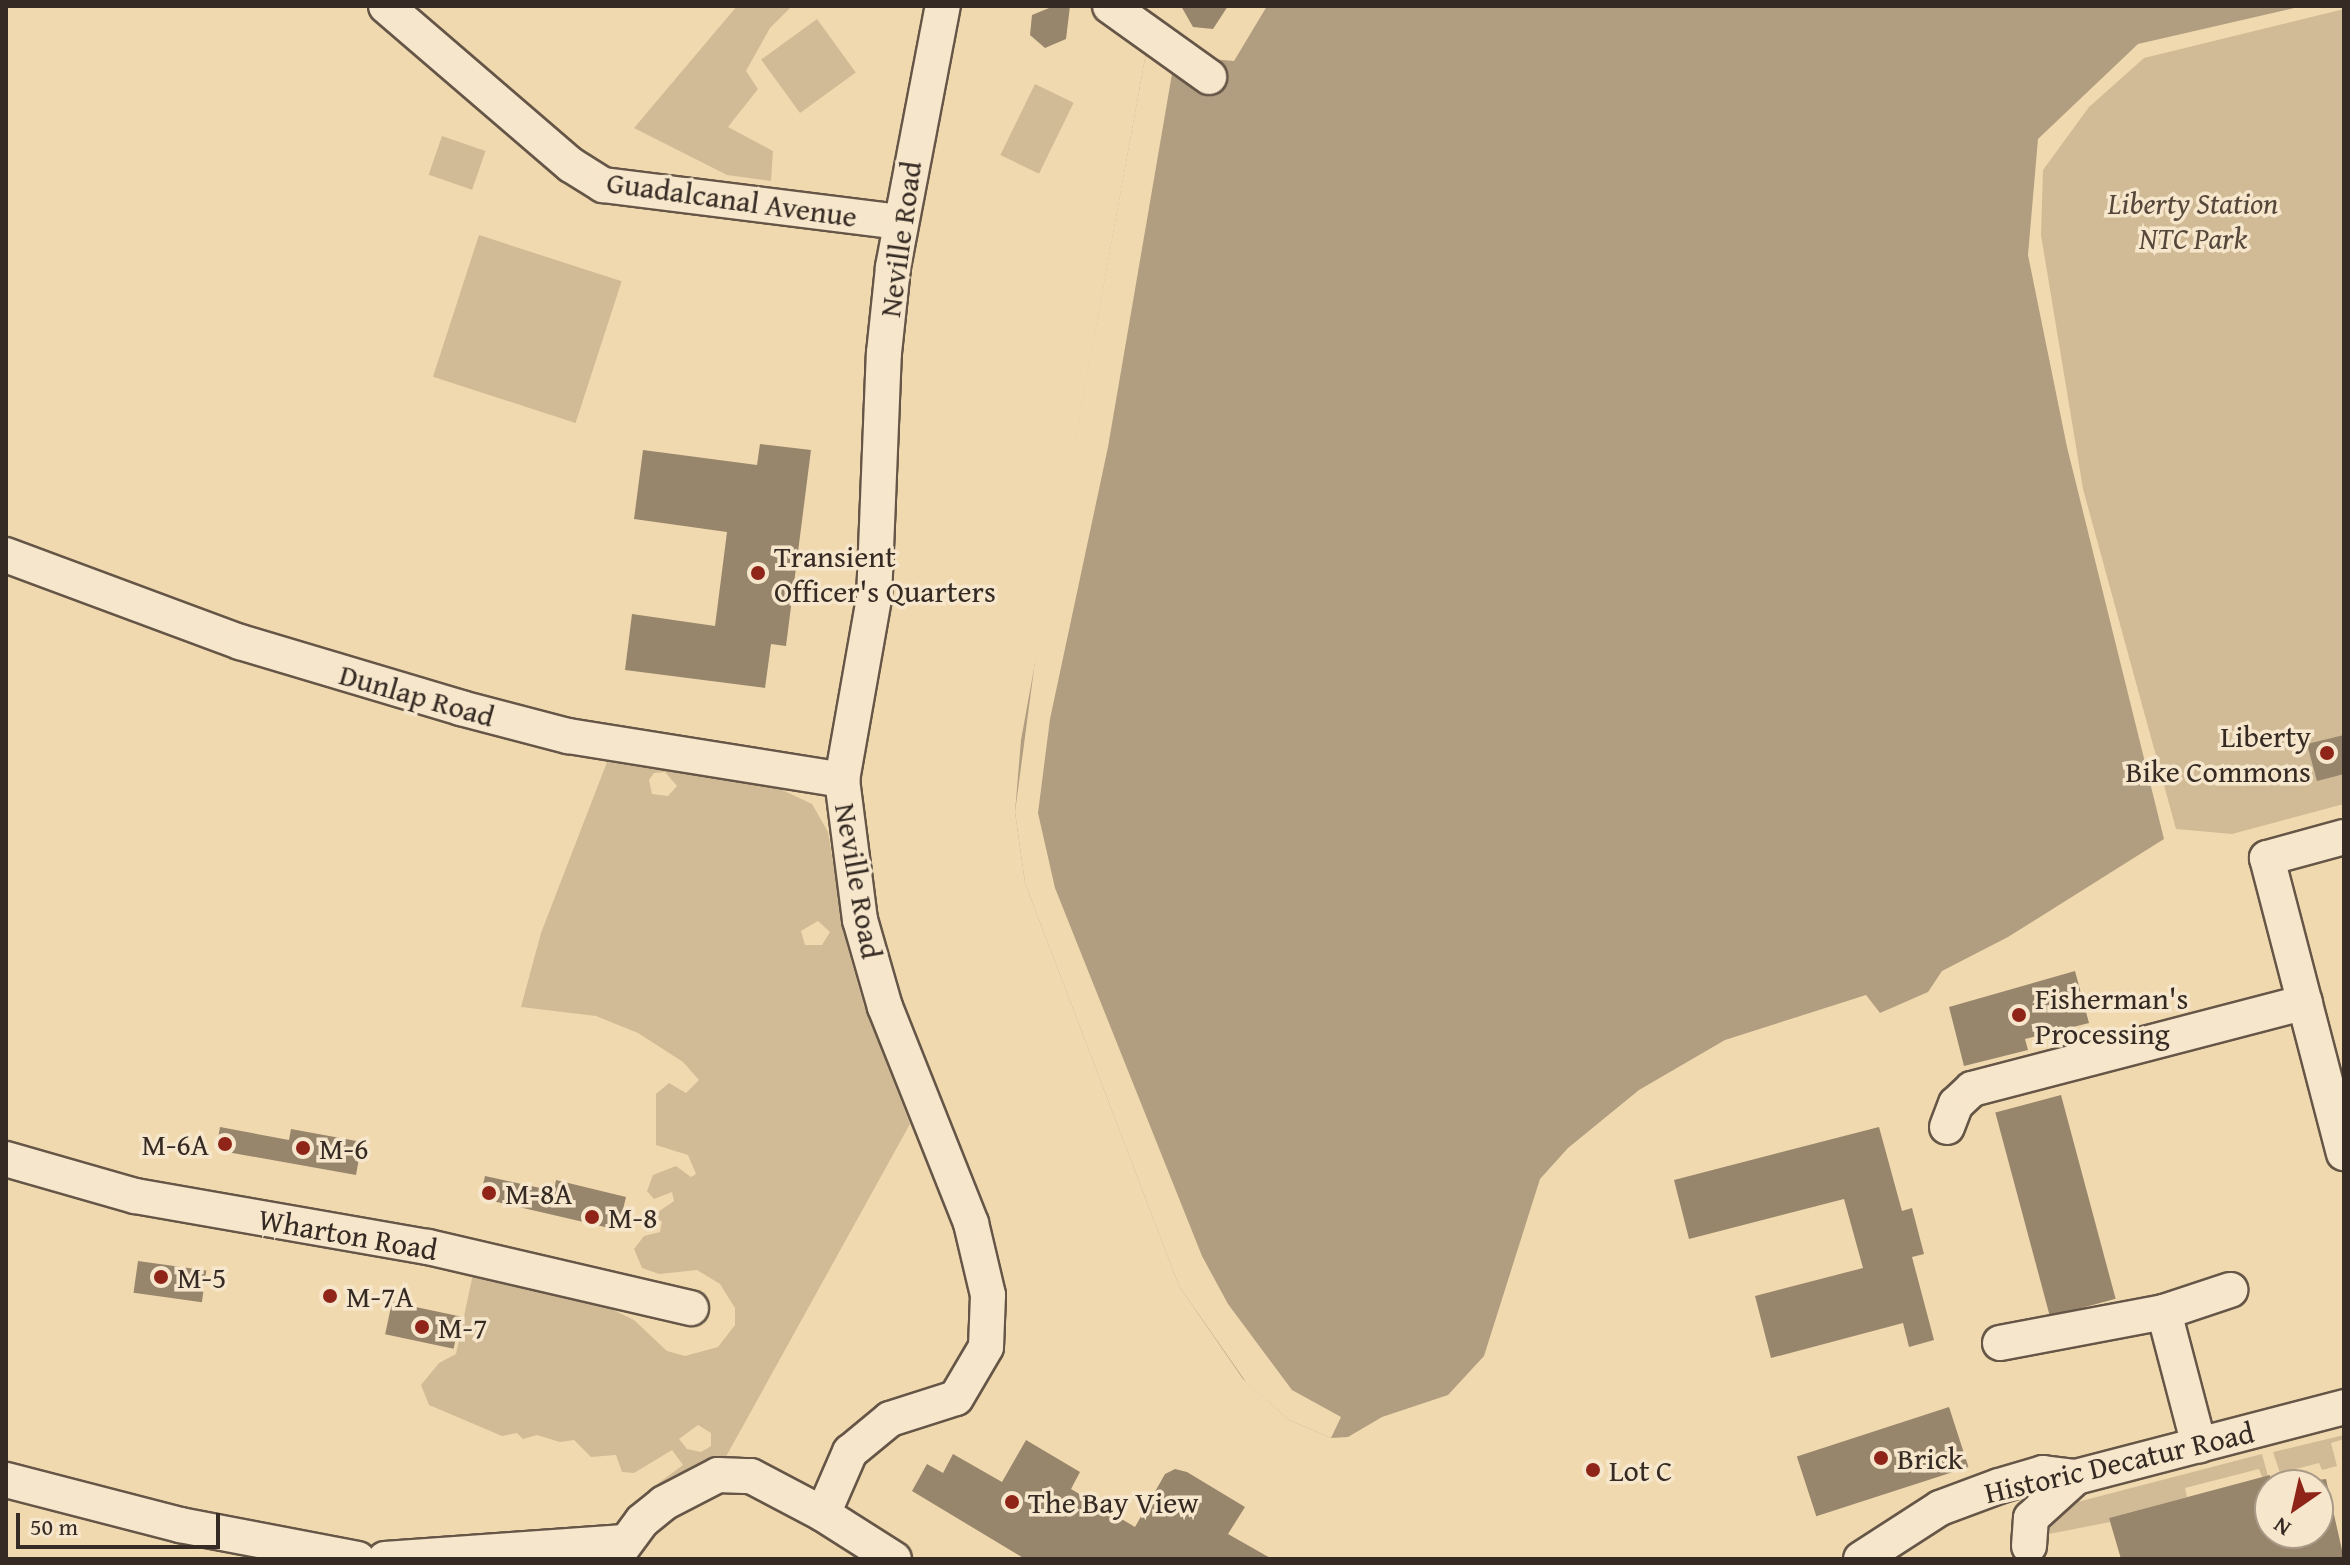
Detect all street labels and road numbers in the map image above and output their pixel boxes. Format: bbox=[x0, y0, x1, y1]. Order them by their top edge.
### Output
street label: Neville Road bbox=[871, 159, 929, 319]
street label: Guadalcanal Avenue bbox=[605, 164, 859, 234]
street label: Dunlap Road bbox=[335, 656, 499, 734]
street label: Neville Road bbox=[828, 800, 890, 962]
street label: Wharton Road bbox=[256, 1201, 440, 1267]
street label: Historic Decatur Road bbox=[1981, 1414, 2257, 1510]

